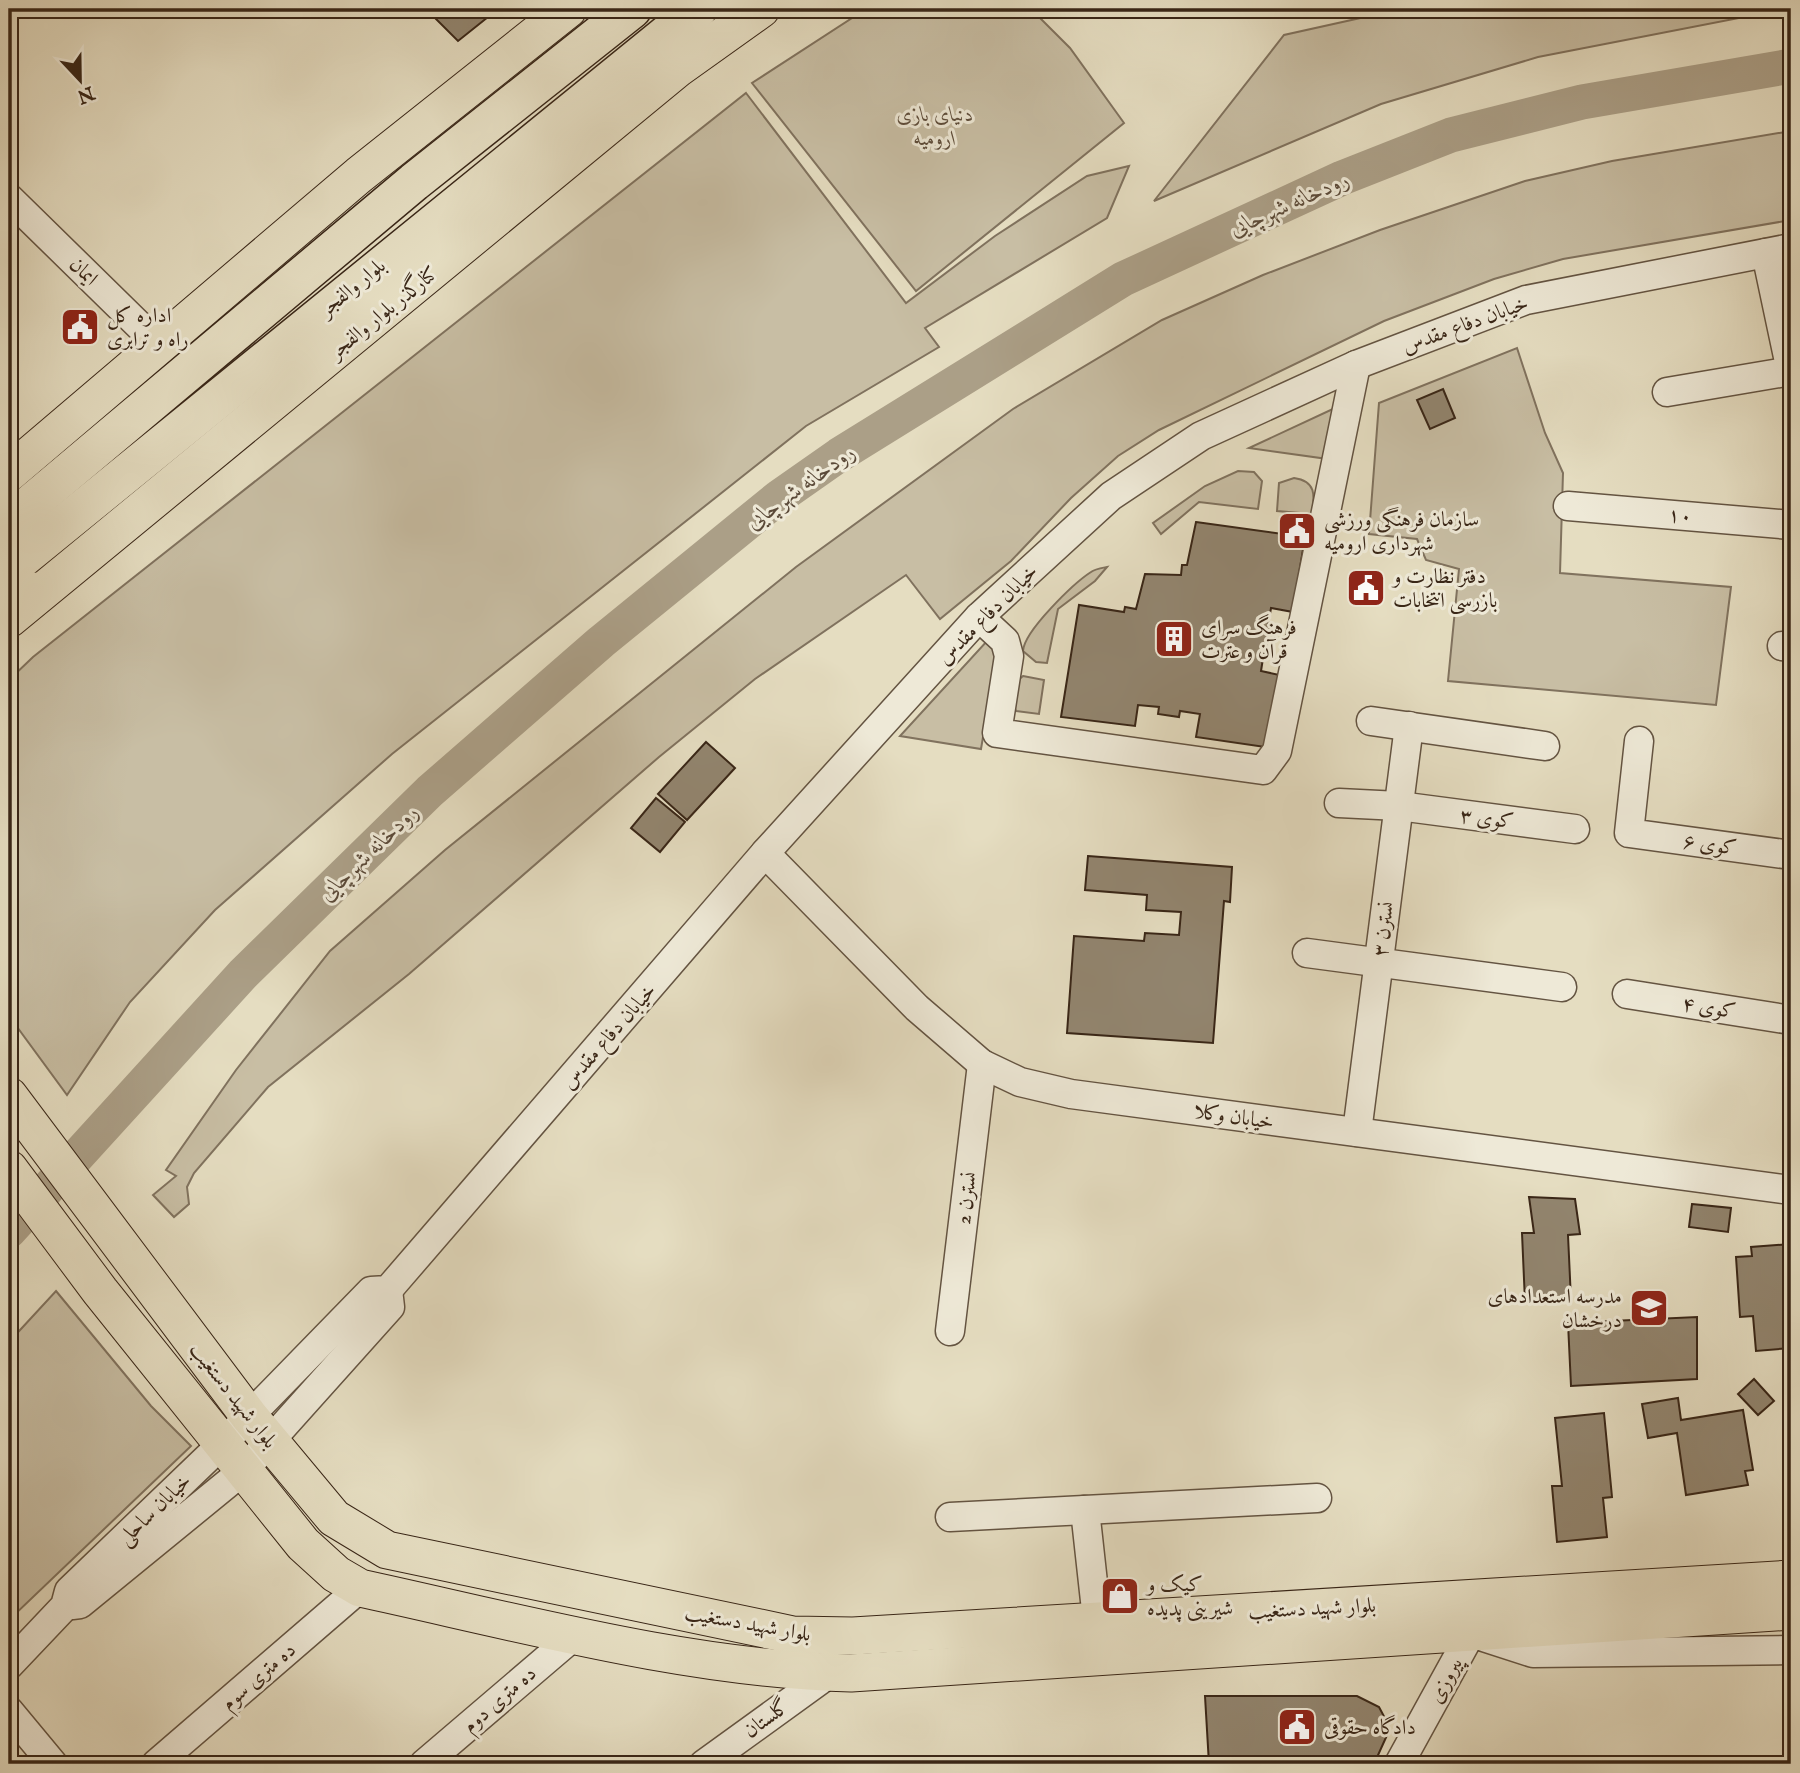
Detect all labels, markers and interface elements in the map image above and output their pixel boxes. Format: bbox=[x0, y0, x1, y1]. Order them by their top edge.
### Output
north arrow bbox=[46, 46, 116, 116]
text: N bbox=[73, 79, 99, 108]
park label: دنیای بازی ارومیه bbox=[896, 102, 974, 153]
water label: رودخانه شهرچایی bbox=[1225, 165, 1354, 244]
street label: ایمان bbox=[63, 252, 103, 292]
street label: بلوار والفجر bbox=[313, 253, 392, 325]
street label: کنارگذر بلوار والفجر bbox=[320, 259, 444, 367]
street label: خیابان دفاع مقدس bbox=[1399, 290, 1533, 364]
place label: اداره کل راه و ترابری bbox=[107, 303, 189, 354]
public building icon: اداره کل راه و ترابری bbox=[59, 306, 101, 348]
water label: رودخانه شهرچایی bbox=[740, 438, 861, 537]
street label: ۱۰ bbox=[1666, 502, 1693, 531]
place label: سازمان فرهنگی ورزشی شهرداری ارومیه bbox=[1324, 506, 1479, 558]
public building icon: سازمان فرهنگی ورزشی شهرداری ارومیه bbox=[1276, 510, 1318, 552]
street label: خیابان دفاع مقدس bbox=[932, 559, 1047, 674]
place label: دفتر نظارت و بازرسی انتخابات bbox=[1391, 564, 1498, 615]
public building icon: دفتر نظارت و بازرسی انتخابات bbox=[1345, 567, 1387, 609]
place label: فرهنگ سرای قرآن و عترت bbox=[1201, 614, 1297, 666]
building icon: فرهنگ سرای قرآن و عترت bbox=[1153, 618, 1195, 660]
water label: رودخانه شهرچایی bbox=[313, 798, 425, 908]
street label: کوی ۳ bbox=[1458, 803, 1515, 836]
street label: کوی ۶ bbox=[1681, 828, 1738, 863]
street label: نسترن ۳ bbox=[1368, 900, 1401, 958]
street label: خیابان دفاع مقدس bbox=[556, 978, 665, 1098]
street label: کوی ۴ bbox=[1680, 991, 1738, 1026]
street label: خیابان وکلا bbox=[1192, 1099, 1276, 1136]
street label: نسترن 2 bbox=[951, 1170, 984, 1226]
place label: مدرسه استعدادهای درخشان bbox=[1488, 1284, 1622, 1335]
school or university icon: مدرسه استعدادهای درخشان bbox=[1628, 1287, 1670, 1329]
street label: بلوار شهید دستغیب bbox=[183, 1337, 283, 1455]
street label: خیابان ساحلی bbox=[112, 1468, 198, 1553]
place label: کیک و شیرینی پدیده bbox=[1145, 1572, 1233, 1623]
shop icon: کیک و شیرینی پدیده bbox=[1099, 1575, 1141, 1617]
street label: بلوار شهید دستغیب bbox=[1248, 1593, 1377, 1626]
street label: بلوار شهید دستغیب bbox=[682, 1600, 813, 1649]
street label: ده متری سوم bbox=[216, 1637, 304, 1719]
street label: پیروزی bbox=[1423, 1652, 1470, 1708]
street label: ده متری دوم bbox=[457, 1661, 545, 1742]
street label: گلستان bbox=[738, 1693, 795, 1745]
public building icon: دادگاه حقوقی bbox=[1276, 1706, 1318, 1748]
place label: دادگاه حقوقی bbox=[1324, 1714, 1416, 1742]

